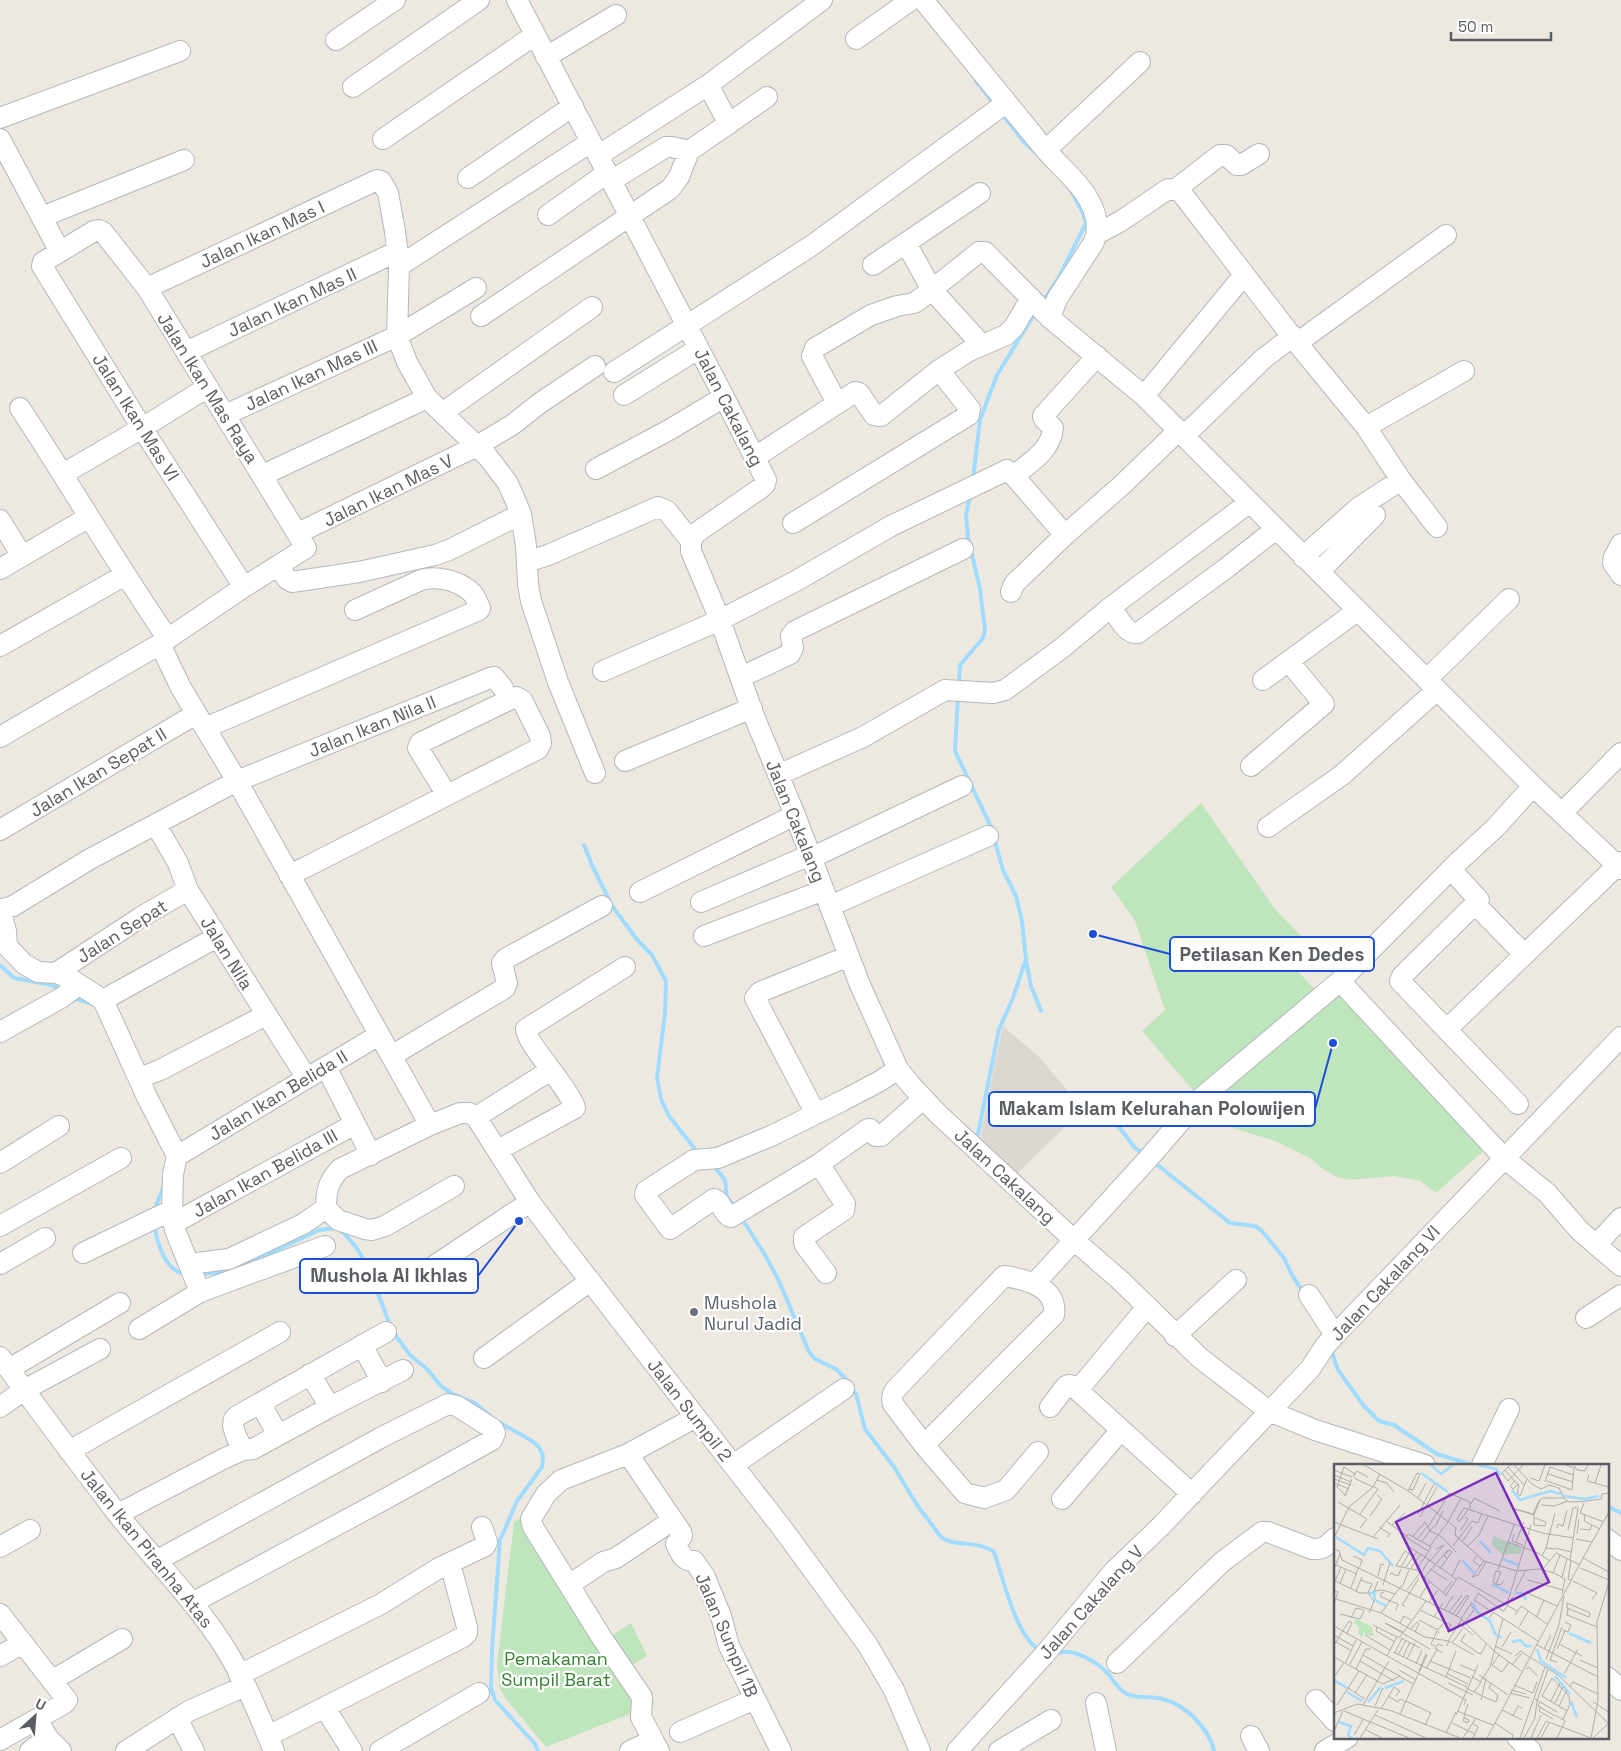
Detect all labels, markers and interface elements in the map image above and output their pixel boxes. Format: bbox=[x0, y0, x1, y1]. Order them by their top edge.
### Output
scale bar bbox=[1451, 10, 1551, 42]
text: 50 m bbox=[1458, 17, 1493, 36]
street label: Jalan Ikan Mas I bbox=[196, 195, 328, 273]
street label: Jalan Ikan Mas II bbox=[224, 262, 360, 342]
street label: Jalan Ikan Mas Raya bbox=[152, 308, 264, 468]
street label: Jalan Ikan Mas III bbox=[241, 334, 381, 416]
street label: Jalan Cakalang bbox=[689, 344, 769, 470]
street label: Jalan Ikan Mas VI bbox=[88, 349, 184, 485]
street label: Jalan Ikan Mas V bbox=[319, 449, 457, 531]
street label: Jalan Ikan Nila II bbox=[305, 690, 439, 762]
street label: Jalan Ikan Sepat II bbox=[25, 722, 171, 822]
street label: Jalan Cakalang bbox=[761, 756, 831, 886]
street label: Jalan Sepat bbox=[73, 894, 171, 968]
street label: Jalan Nila bbox=[195, 912, 259, 994]
callout: Petilasan Ken Dedes bbox=[1170, 937, 1374, 971]
text: Petilasan Ken Dedes bbox=[1180, 942, 1364, 967]
street label: Jalan Ikan Belida II bbox=[205, 1045, 351, 1145]
callout: Makam Islam Kelurahan Polowijen bbox=[989, 1092, 1315, 1126]
text: Makam Islam Kelurahan Polowijen bbox=[999, 1096, 1305, 1121]
street label: Jalan Cakalang bbox=[950, 1123, 1060, 1229]
street label: Jalan Ikan Belida III bbox=[189, 1124, 341, 1222]
street label: Jalan Cakalang VI bbox=[1325, 1220, 1445, 1346]
callout: Mushola Al Ikhlas bbox=[300, 1259, 478, 1293]
text: Mushola Al Ikhlas bbox=[310, 1263, 468, 1288]
place label: Mushola Nurul Jadid bbox=[704, 1291, 802, 1335]
marker: Mushola Nurul Jadid bbox=[688, 1306, 700, 1318]
street label: Jalan Sumpil 2 bbox=[643, 1354, 737, 1466]
street label: Jalan Ikan Piranha Atas bbox=[76, 1464, 218, 1632]
inset map bbox=[1334, 1464, 1608, 1738]
street label: Jalan Cakalang V bbox=[1034, 1540, 1148, 1664]
street label: Jalan Sumpil 1B bbox=[690, 1569, 764, 1701]
park label: Pemakaman Sumpil Barat bbox=[501, 1647, 611, 1691]
north arrow bbox=[10, 1691, 60, 1741]
text: U bbox=[33, 1694, 49, 1714]

